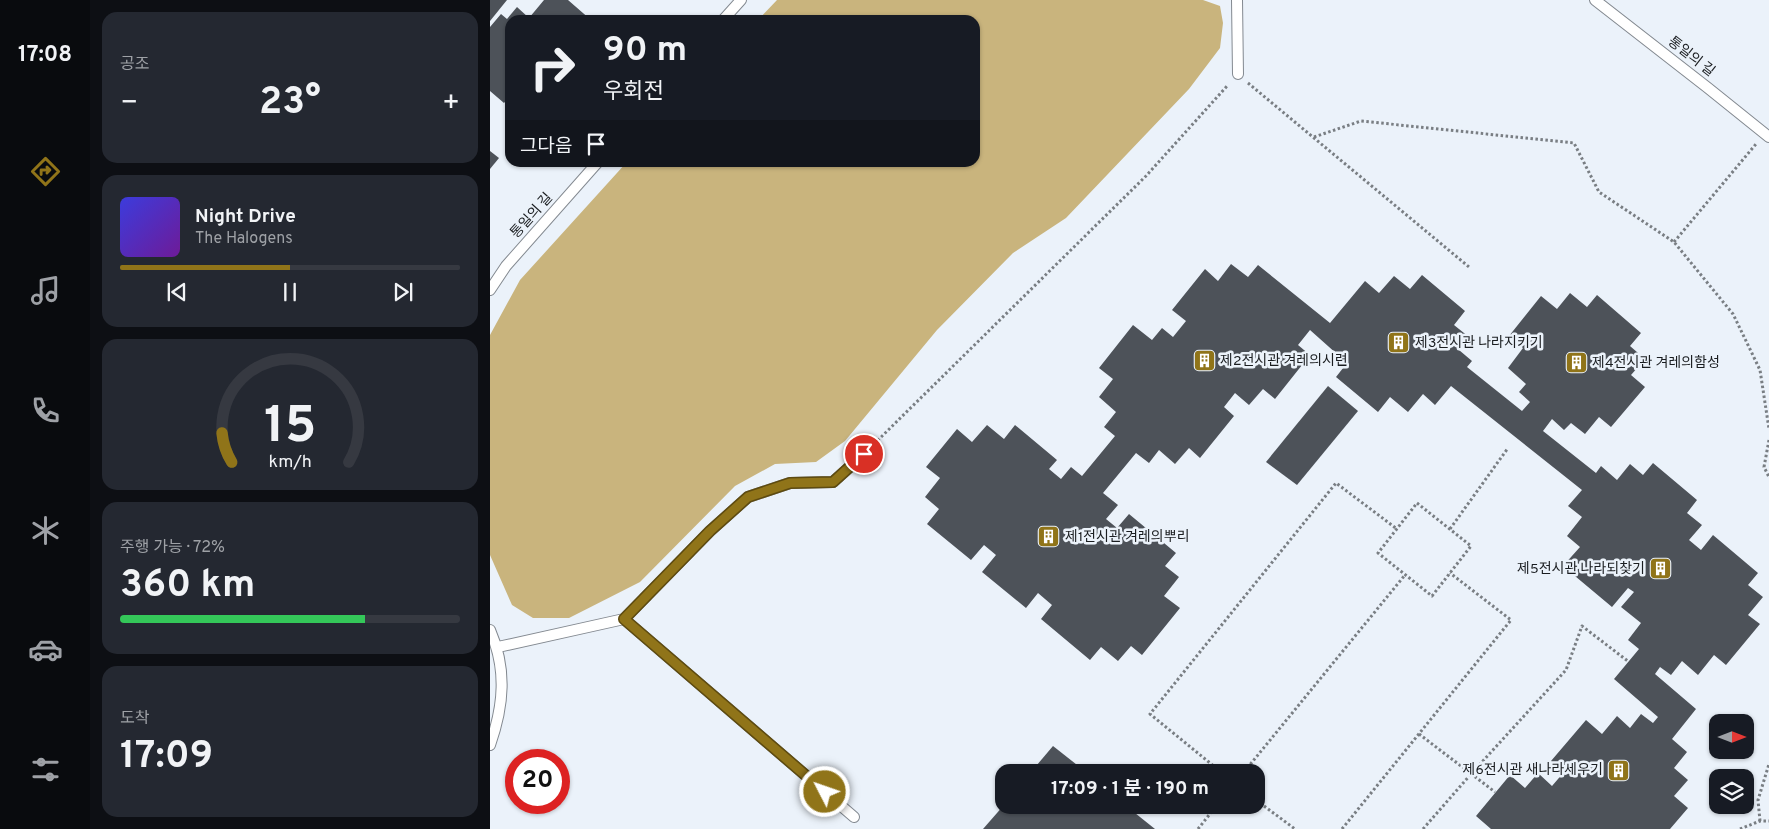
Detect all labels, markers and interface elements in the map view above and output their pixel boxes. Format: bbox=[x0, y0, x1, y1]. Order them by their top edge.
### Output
text: 90 m bbox=[603, 29, 687, 73]
street label: 통일의 길 bbox=[1664, 33, 1718, 81]
icon: right bbox=[520, 35, 585, 100]
text: 17:08 bbox=[18, 42, 72, 69]
text: 공조 bbox=[120, 55, 149, 75]
text: 23° bbox=[259, 79, 321, 128]
text: 우회전 bbox=[603, 79, 664, 106]
text: − bbox=[120, 86, 138, 122]
text: + bbox=[442, 86, 460, 122]
icon: arrive bbox=[582, 130, 610, 158]
text: 그다음 bbox=[520, 135, 572, 159]
icon: directions bbox=[28, 154, 63, 189]
street label: 통일의 길 bbox=[507, 190, 557, 242]
text: Night Drive bbox=[195, 205, 296, 229]
text: The Halogens bbox=[195, 229, 293, 249]
icon: music bbox=[28, 273, 63, 308]
icon: previous bbox=[163, 278, 191, 306]
icon: pause bbox=[276, 278, 304, 306]
icon: next bbox=[389, 278, 417, 306]
building icon: 제3전시관 나라지키기 bbox=[1387, 331, 1411, 355]
place label: 제3전시관 나라지키기 bbox=[1415, 335, 1543, 352]
building icon: 제2전시관 겨레의시련 bbox=[1192, 349, 1216, 373]
building icon: 제4전시관 겨레의함성 bbox=[1564, 351, 1588, 375]
place label: 제2전시관 겨레의시련 bbox=[1220, 353, 1348, 370]
place label: 제4전시관 겨레의함성 bbox=[1592, 355, 1720, 372]
icon: phone bbox=[28, 393, 63, 428]
text: 15 bbox=[264, 395, 316, 461]
pin bbox=[843, 433, 885, 475]
icon: arrive bbox=[850, 440, 878, 468]
text: km/h bbox=[268, 451, 312, 474]
icon: climate bbox=[28, 513, 63, 548]
building icon: 제1전시관 겨레의뿌리 bbox=[1037, 525, 1061, 549]
place label: 제1전시관 겨레의뿌리 bbox=[1065, 529, 1189, 546]
text: 주행 가능 · 72% bbox=[120, 538, 225, 558]
building icon: 제5전시관 나라되찾기 bbox=[1649, 557, 1673, 581]
place label: 제5전시관 나라되찾기 bbox=[1517, 561, 1645, 578]
text: 360 km bbox=[120, 562, 255, 611]
icon: car bbox=[28, 632, 63, 667]
text: 도착 bbox=[120, 709, 149, 729]
north arrow bbox=[1709, 714, 1754, 759]
map controls bbox=[1709, 714, 1754, 814]
text: 17:09 bbox=[120, 733, 213, 782]
speed limit sign: 20 bbox=[505, 749, 570, 814]
icon: filters bbox=[28, 752, 63, 787]
building icon: 제6전시관 새나라세우기 bbox=[1607, 758, 1631, 782]
place label: 제6전시관 새나라세우기 bbox=[1463, 762, 1603, 779]
position arrow bbox=[798, 765, 850, 817]
button: layers bbox=[1709, 769, 1754, 814]
text: 17:09 · 1 분 · 190 m bbox=[1051, 777, 1209, 801]

